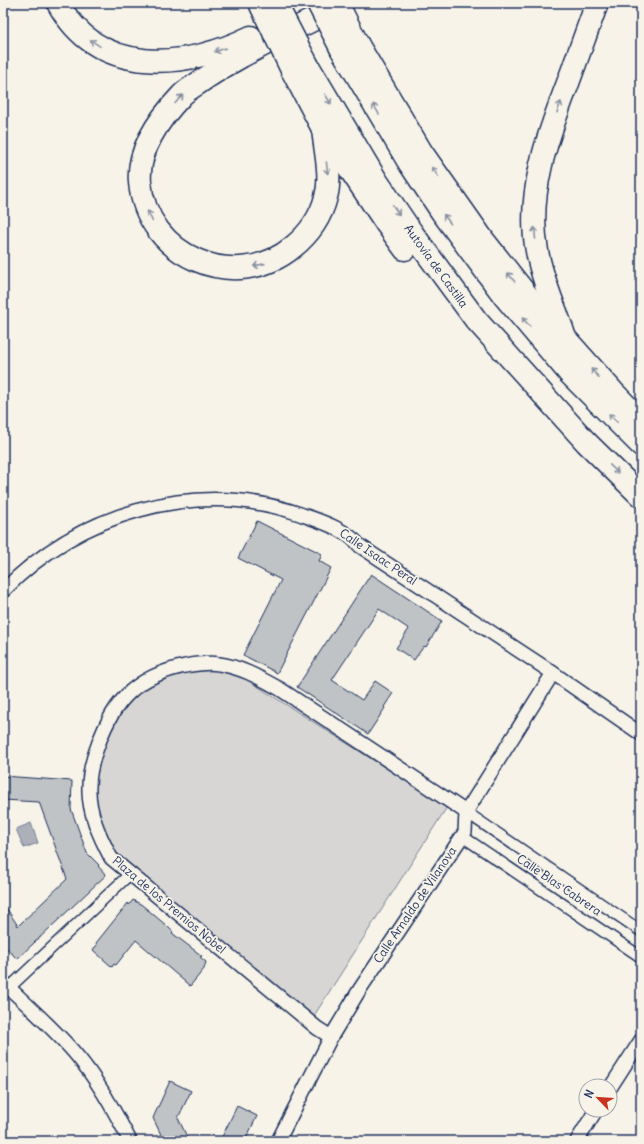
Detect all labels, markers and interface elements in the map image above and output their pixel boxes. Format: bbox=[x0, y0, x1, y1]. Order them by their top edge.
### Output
one-way arrow bbox=[89, 39, 101, 47]
one-way arrow bbox=[214, 46, 226, 54]
one-way arrow bbox=[325, 93, 333, 105]
one-way arrow bbox=[174, 94, 183, 104]
one-way arrow bbox=[556, 100, 563, 113]
one-way arrow bbox=[372, 103, 380, 115]
one-way arrow bbox=[324, 161, 331, 174]
one-way arrow bbox=[431, 167, 439, 178]
one-way arrow bbox=[392, 204, 400, 215]
one-way arrow bbox=[146, 210, 153, 222]
one-way arrow bbox=[443, 213, 451, 224]
street label: Autovía de Castilla bbox=[401, 221, 472, 310]
one-way arrow bbox=[532, 227, 539, 240]
one-way arrow bbox=[253, 262, 266, 269]
one-way arrow bbox=[507, 272, 516, 283]
one-way arrow bbox=[522, 316, 531, 327]
one-way arrow bbox=[591, 368, 600, 378]
one-way arrow bbox=[608, 413, 618, 423]
one-way arrow bbox=[609, 464, 619, 474]
street label: Calle Isaac Peral bbox=[337, 525, 420, 588]
street label: Calle Arnaldo de Vilanova bbox=[370, 843, 459, 966]
street label: Calle Blas Cabrera bbox=[514, 851, 605, 919]
street label: Plaza de los Premios Nobel bbox=[110, 853, 229, 956]
north arrow bbox=[578, 1078, 618, 1118]
text: N bbox=[581, 1087, 597, 1100]

